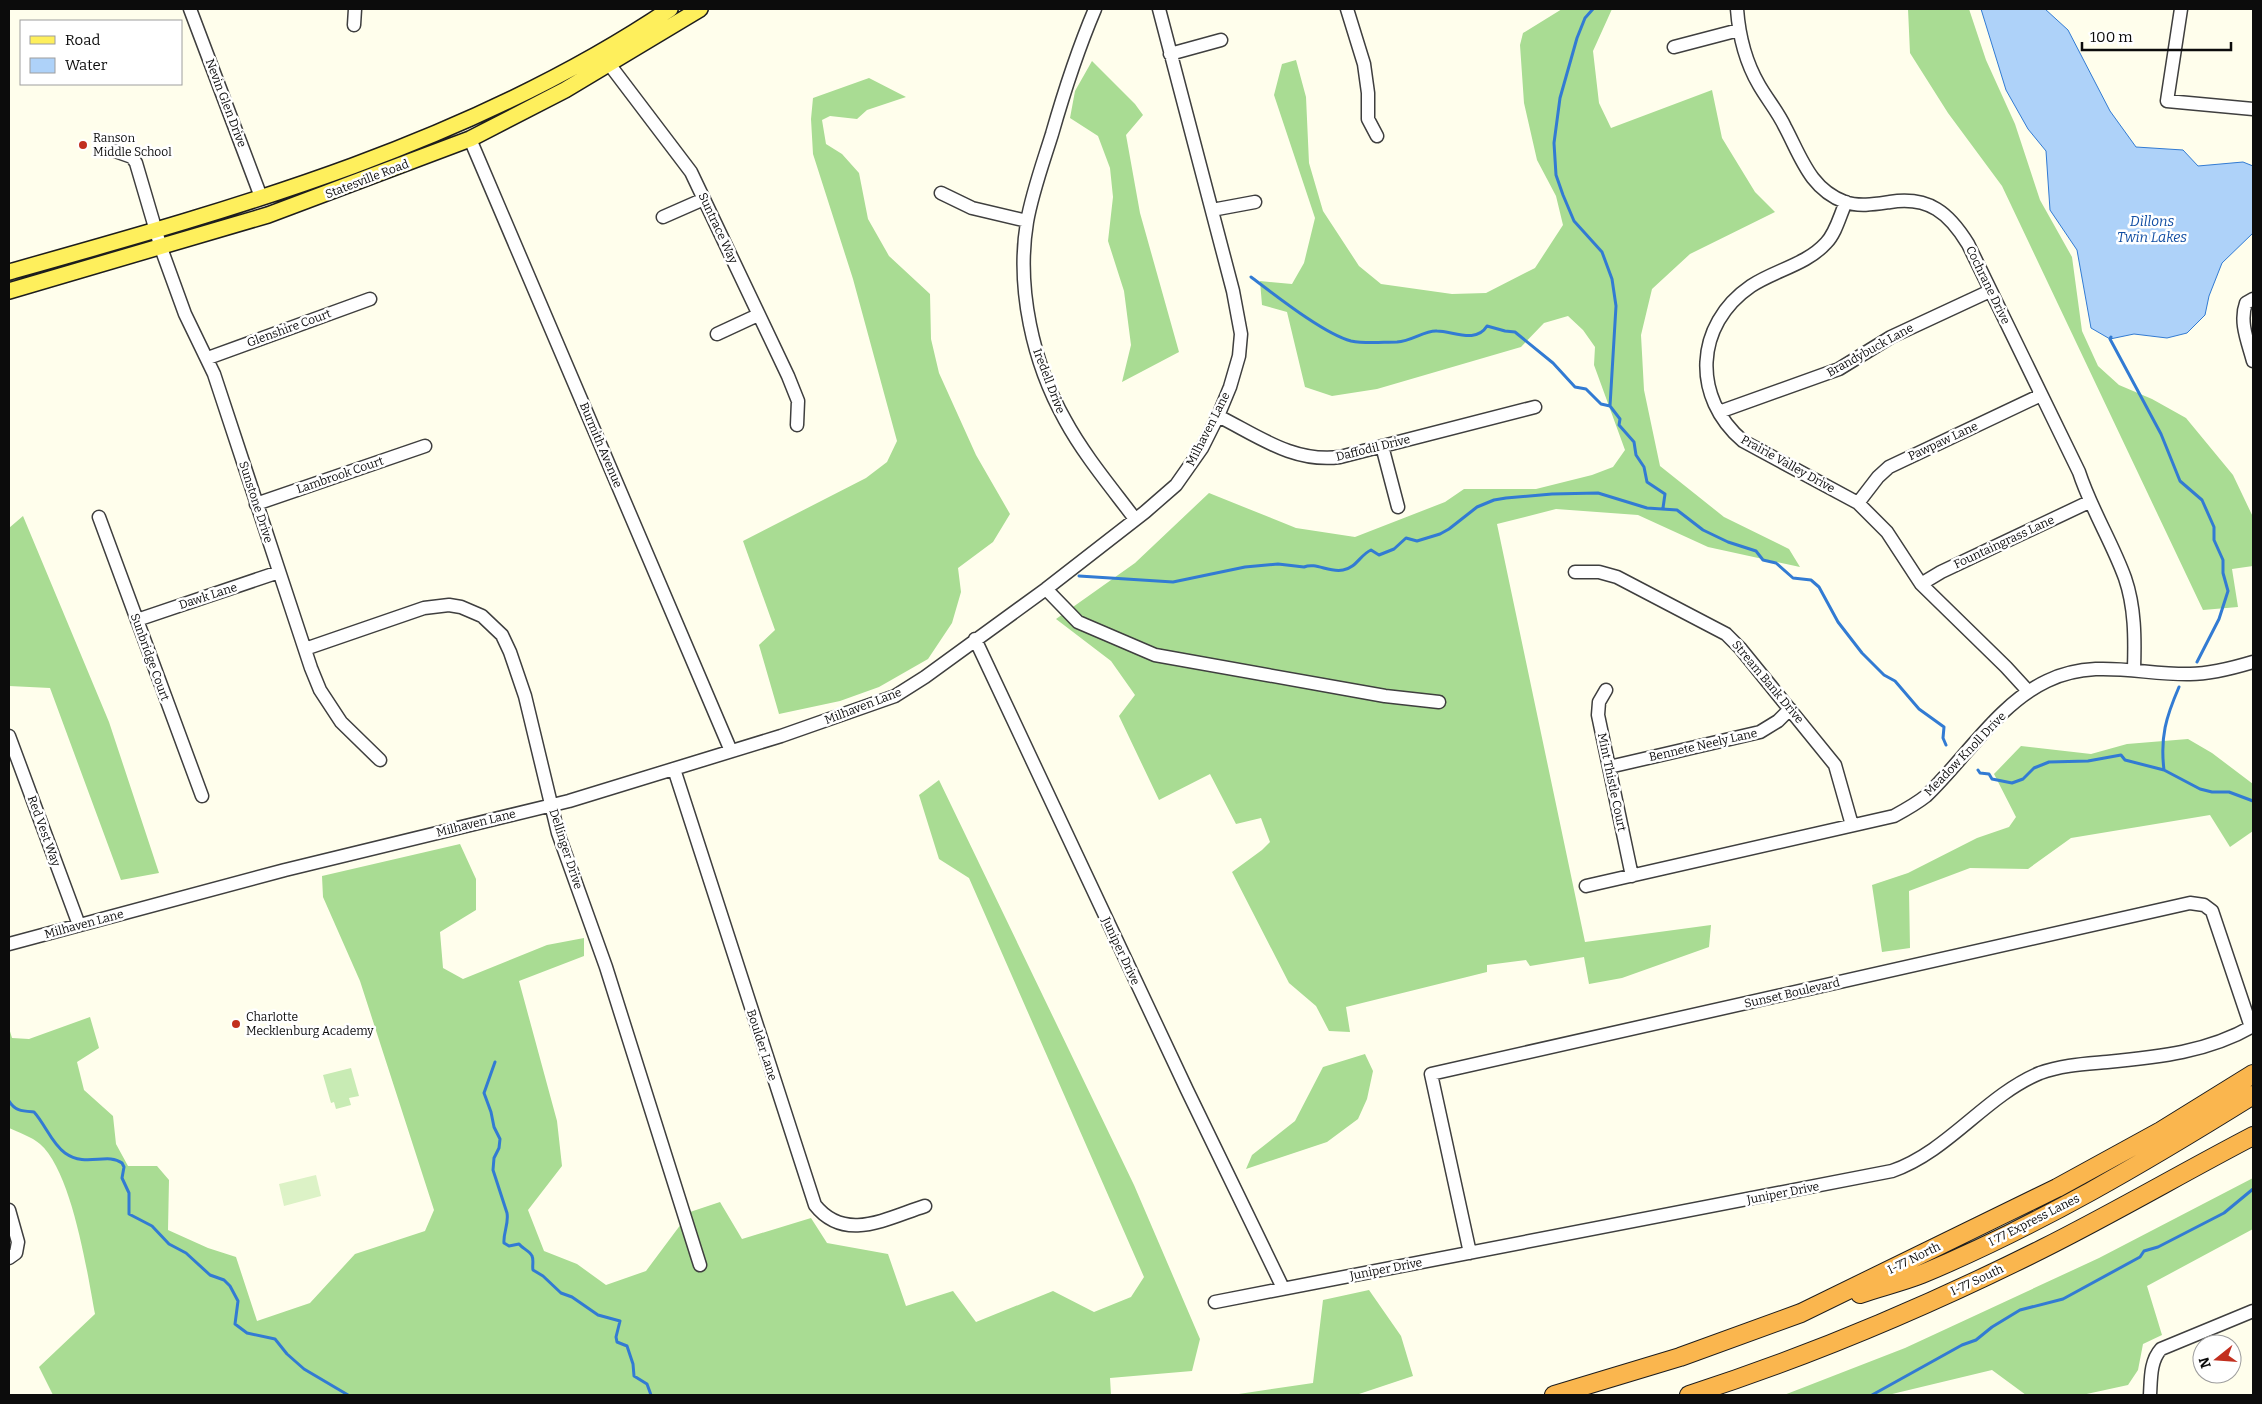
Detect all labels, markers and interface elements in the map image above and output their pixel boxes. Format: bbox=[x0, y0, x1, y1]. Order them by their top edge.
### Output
legend bbox=[20, 20, 182, 85]
scale bar bbox=[2082, 20, 2231, 52]
text: 100 m bbox=[2090, 28, 2133, 46]
text: Road bbox=[65, 31, 100, 49]
text: Water bbox=[65, 56, 108, 74]
street label: Nevin Glen Drive bbox=[203, 57, 249, 149]
place label: Ranson Middle School bbox=[93, 131, 172, 159]
marker: Ranson Middle School bbox=[77, 139, 89, 151]
street label: Statesville Road bbox=[323, 157, 411, 201]
street label: Suntrace Way bbox=[695, 190, 741, 266]
water label: Dillons Twin Lakes bbox=[2117, 213, 2187, 246]
street label: Cochrane Drive bbox=[1963, 244, 2013, 326]
street label: Glenshire Court bbox=[245, 306, 334, 350]
street label: Brandybuck Lane bbox=[1824, 320, 1916, 380]
street label: Iredell Drive bbox=[1030, 347, 1068, 415]
street label: Milhaven Lane bbox=[1183, 390, 1233, 468]
street label: Burmith Avenue bbox=[577, 400, 625, 490]
street label: Pawpaw Lane bbox=[1906, 419, 1980, 463]
street label: Daffodil Drive bbox=[1334, 432, 1412, 464]
street label: Prairie Valley Drive bbox=[1739, 432, 1837, 496]
street label: Lambrook Court bbox=[295, 453, 386, 496]
street label: Sunstone Drive bbox=[236, 459, 276, 545]
street label: Fountaingrass Lane bbox=[1952, 513, 2056, 571]
street label: Dawk Lane bbox=[177, 580, 239, 612]
street label: Sunbridge Court bbox=[128, 612, 172, 703]
street label: Stream Bank Drive bbox=[1729, 638, 1807, 726]
street label: Milhaven Lane bbox=[823, 685, 903, 727]
street label: Meadow Knoll Drive bbox=[1921, 709, 2009, 799]
street label: Bennete Neely Lane bbox=[1647, 726, 1759, 764]
street label: Mint Thistle Court bbox=[1595, 731, 1629, 833]
street label: Red Vest Way bbox=[25, 794, 63, 869]
street label: Milhaven Lane bbox=[435, 806, 517, 840]
street label: Dellinger Drive bbox=[546, 807, 586, 891]
street label: Milhaven Lane bbox=[43, 907, 125, 941]
street label: Juniper Drive bbox=[1099, 914, 1143, 987]
street label: Sunset Boulevard bbox=[1743, 975, 1841, 1011]
street label: Boulder Lane bbox=[744, 1008, 780, 1082]
place label: Charlotte Mecklenburg Academy bbox=[246, 1010, 374, 1038]
marker: Charlotte Mecklenburg Academy bbox=[230, 1018, 242, 1030]
street label: Juniper Drive bbox=[1745, 1179, 1820, 1207]
street label: I 77 Express Lanes bbox=[1986, 1191, 2082, 1249]
street label: I-77 North bbox=[1885, 1239, 1943, 1277]
street label: Juniper Drive bbox=[1348, 1255, 1423, 1283]
street label: I-77 South bbox=[1948, 1261, 2006, 1298]
north arrow bbox=[2192, 1334, 2242, 1384]
text: N bbox=[2195, 1355, 2215, 1370]

